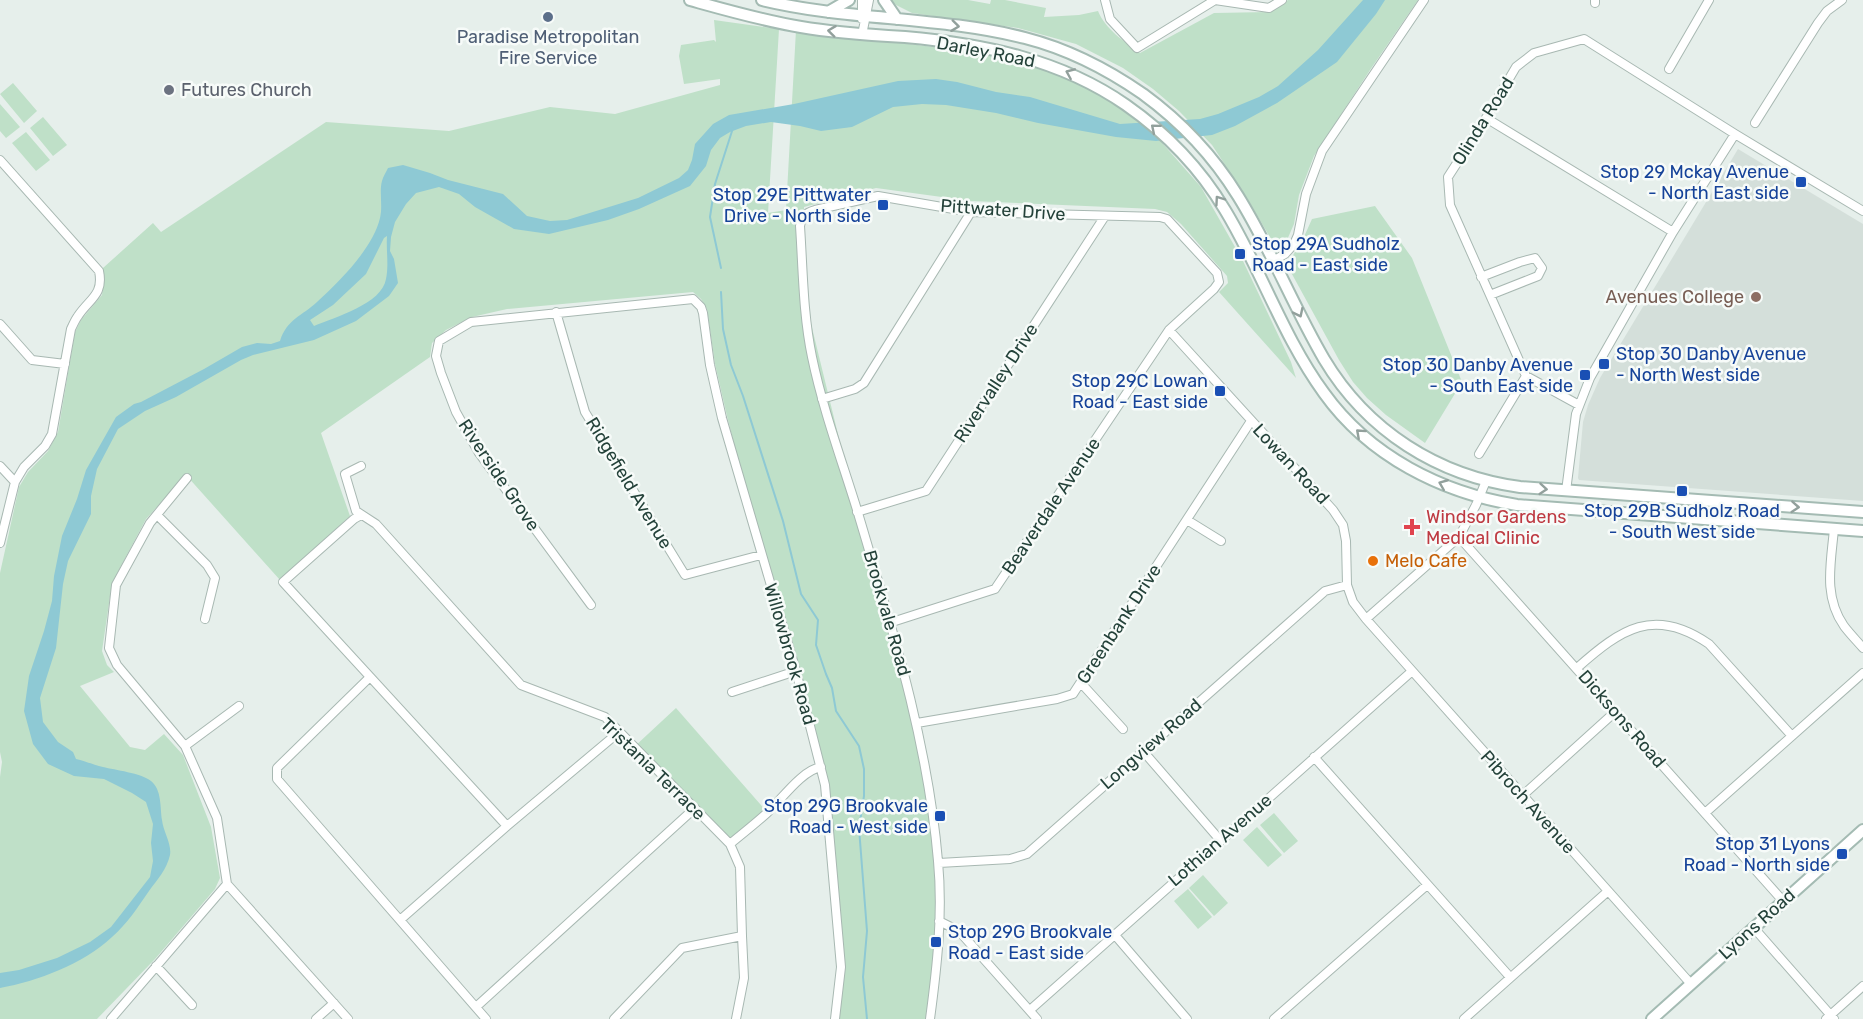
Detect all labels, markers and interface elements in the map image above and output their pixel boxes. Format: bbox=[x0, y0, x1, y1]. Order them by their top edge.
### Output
marker: Paradise Metropolitan Fire Service bbox=[541, 10, 555, 24]
one-way arrow bbox=[950, 19, 959, 31]
one-way arrow bbox=[827, 25, 836, 38]
place label: Paradise Metropolitan Fire Service bbox=[457, 26, 639, 69]
street label: Darley Road bbox=[935, 32, 1037, 72]
one-way arrow bbox=[1066, 68, 1077, 80]
street label: Olinda Road bbox=[1447, 73, 1519, 169]
place label: Futures Church bbox=[181, 79, 312, 101]
marker: Futures Church bbox=[162, 83, 176, 97]
one-way arrow bbox=[1151, 124, 1162, 135]
place label: Stop 29 Mckay Avenue - North East side bbox=[1600, 161, 1789, 204]
marker: Stop 29 Mckay Avenue - North East side bbox=[1794, 175, 1808, 189]
place label: Stop 29E Pittwater Drive - North side bbox=[713, 184, 871, 227]
street label: Pittwater Drive bbox=[940, 195, 1066, 225]
one-way arrow bbox=[1215, 196, 1226, 207]
marker: Stop 29E Pittwater Drive - North side bbox=[876, 198, 890, 212]
place label: Stop 29A Sudholz Road - East side bbox=[1252, 233, 1400, 276]
marker: Stop 29A Sudholz Road - East side bbox=[1233, 247, 1247, 261]
place label: Avenues College bbox=[1605, 286, 1744, 308]
marker: Avenues College bbox=[1749, 290, 1763, 304]
one-way arrow bbox=[1292, 307, 1304, 318]
street label: Rivervalley Drive bbox=[949, 319, 1043, 447]
place label: Stop 30 Danby Avenue - North West side bbox=[1616, 343, 1806, 386]
place label: Stop 30 Danby Avenue - South East side bbox=[1383, 354, 1573, 397]
marker: Stop 30 Danby Avenue - North West side bbox=[1597, 357, 1611, 371]
marker: Stop 30 Danby Avenue - South East side bbox=[1578, 368, 1592, 382]
place label: Stop 29C Lowan Road - East side bbox=[1072, 370, 1208, 413]
marker: Stop 29C Lowan Road - East side bbox=[1213, 384, 1227, 398]
street label: Ridgefield Avenue bbox=[581, 413, 677, 553]
street label: Riverside Grove bbox=[454, 415, 544, 535]
street label: Lowan Road bbox=[1248, 419, 1334, 509]
one-way arrow bbox=[1357, 429, 1367, 440]
street label: Beaverdale Avenue bbox=[997, 433, 1105, 579]
one-way arrow bbox=[1438, 479, 1449, 491]
one-way arrow bbox=[1538, 482, 1547, 495]
marker: Stop 29B Sudholz Road - South West side bbox=[1675, 484, 1689, 498]
place label: Stop 29B Sudholz Road - South West side bbox=[1584, 500, 1780, 543]
one-way arrow bbox=[1790, 501, 1799, 514]
place label: Windsor Gardens Medical Clinic bbox=[1426, 506, 1566, 549]
marker: Windsor Gardens Medical Clinic bbox=[1403, 518, 1421, 536]
street label: Brookvale Road bbox=[859, 548, 915, 678]
place label: Melo Cafe bbox=[1385, 550, 1467, 572]
marker: Melo Cafe bbox=[1366, 554, 1380, 568]
street label: Greenbank Drive bbox=[1072, 560, 1166, 688]
street label: Willowbrook Road bbox=[759, 581, 821, 727]
street label: Dicksons Road bbox=[1574, 666, 1670, 772]
street label: Longview Road bbox=[1096, 694, 1206, 794]
street label: Tristania Terrace bbox=[596, 713, 710, 825]
street label: Pibroch Avenue bbox=[1476, 746, 1580, 858]
street label: Lothian Avenue bbox=[1164, 789, 1276, 891]
place label: Stop 29G Brookvale Road - West side bbox=[764, 795, 928, 838]
marker: Stop 29G Brookvale Road - West side bbox=[933, 809, 947, 823]
place label: Stop 31 Lyons Road - North side bbox=[1683, 833, 1830, 876]
marker: Stop 31 Lyons Road - North side bbox=[1835, 847, 1849, 861]
street label: Lyons Road bbox=[1714, 884, 1800, 964]
place label: Stop 29G Brookvale Road - East side bbox=[948, 921, 1112, 964]
marker: Stop 29G Brookvale Road - East side bbox=[929, 935, 943, 949]

